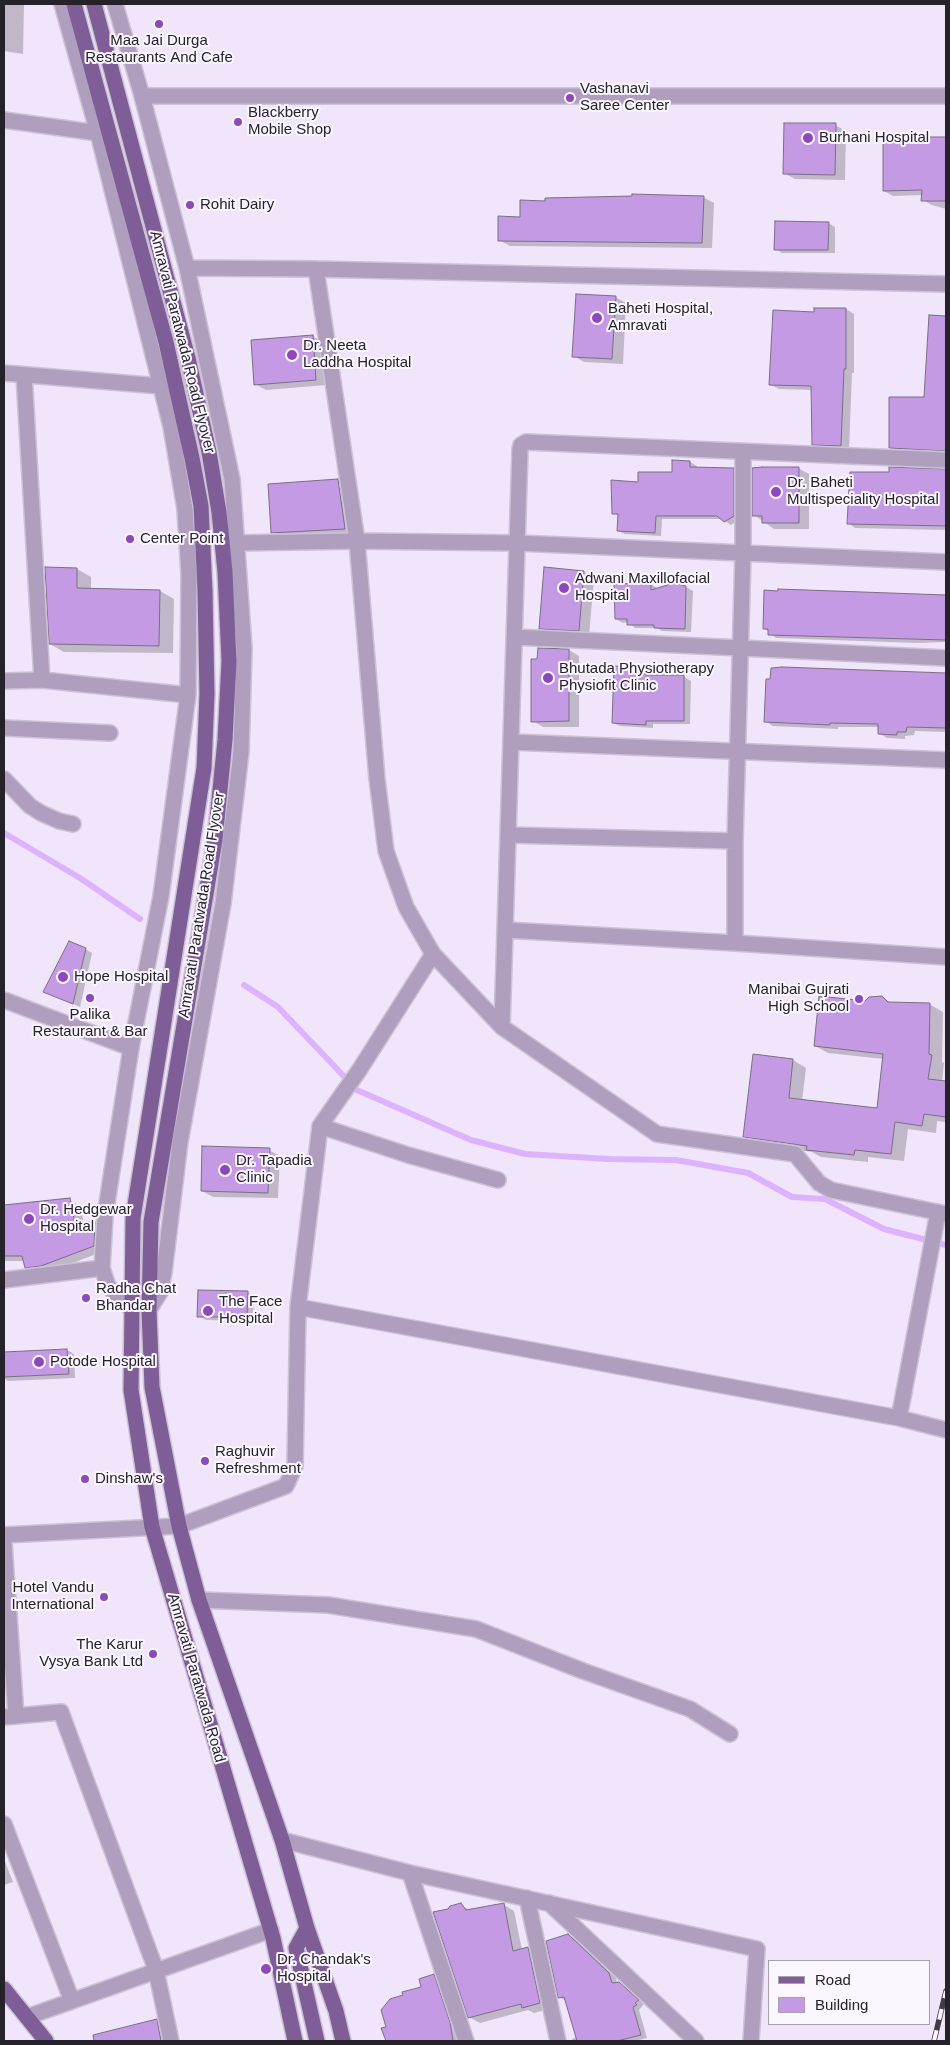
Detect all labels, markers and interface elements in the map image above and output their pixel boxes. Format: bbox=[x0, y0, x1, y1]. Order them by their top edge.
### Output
marker: Maa Jai Durga Restaurants And Cafe bbox=[153, 18, 165, 30]
place label: Maa Jai Durga Restaurants And Cafe bbox=[85, 32, 233, 67]
place label: Vashanavi Saree Center bbox=[580, 80, 669, 115]
marker: Vashanavi Saree Center bbox=[564, 92, 576, 104]
place label: Blackberry Mobile Shop bbox=[248, 104, 331, 139]
marker: Blackberry Mobile Shop bbox=[232, 116, 244, 128]
place label: Burhani Hospital bbox=[819, 129, 929, 147]
marker: Burhani Hospital bbox=[801, 131, 815, 145]
place label: Rohit Dairy bbox=[200, 196, 274, 214]
marker: Rohit Dairy bbox=[184, 199, 196, 211]
street label: Amravati Paratwada Road Flyover bbox=[146, 229, 218, 455]
place label: Baheti Hospital, Amravati bbox=[608, 300, 713, 335]
marker: Baheti Hospital, Amravati bbox=[590, 311, 604, 325]
place label: Dr. Neeta Laddha Hospital bbox=[303, 337, 411, 372]
marker: Dr. Neeta Laddha Hospital bbox=[285, 348, 299, 362]
place label: Dr. Baheti Multispeciality Hospital bbox=[787, 474, 939, 509]
marker: Dr. Baheti Multispeciality Hospital bbox=[769, 485, 783, 499]
place label: Center Point bbox=[140, 530, 223, 548]
marker: Center Point bbox=[124, 533, 136, 545]
place label: Adwani Maxillofacial Hospital bbox=[575, 570, 710, 605]
marker: Adwani Maxillofacial Hospital bbox=[557, 581, 571, 595]
place label: Bhutada Physiotherapy Physiofit Clinic bbox=[559, 660, 714, 695]
marker: Bhutada Physiotherapy Physiofit Clinic bbox=[541, 671, 555, 685]
street label: Amravati Paratwada Road Flyover bbox=[175, 791, 229, 1019]
place label: Hope Hospital bbox=[74, 968, 168, 986]
marker: Hope Hospital bbox=[56, 970, 70, 984]
place label: Manibai Gujrati High School bbox=[748, 981, 849, 1016]
marker: Palika Restaurant & Bar bbox=[84, 992, 96, 1004]
marker: Manibai Gujrati High School bbox=[853, 993, 865, 1005]
place label: Palika Restaurant & Bar bbox=[32, 1006, 148, 1041]
place label: Dr. Tapadia Clinic bbox=[236, 1152, 312, 1187]
marker: Dr. Tapadia Clinic bbox=[218, 1163, 232, 1177]
place label: Dr. Hedgewar Hospital bbox=[40, 1201, 132, 1236]
marker: Dr. Hedgewar Hospital bbox=[22, 1212, 36, 1226]
place label: Radha Chat Bhandar bbox=[96, 1280, 176, 1315]
marker: Radha Chat Bhandar bbox=[80, 1292, 92, 1304]
place label: The Face Hospital bbox=[219, 1293, 282, 1328]
marker: The Face Hospital bbox=[201, 1304, 215, 1318]
place label: Potode Hospital bbox=[50, 1353, 156, 1371]
marker: Potode Hospital bbox=[32, 1355, 46, 1369]
place label: Raghuvir Refreshment bbox=[215, 1443, 301, 1478]
marker: Raghuvir Refreshment bbox=[199, 1455, 211, 1467]
place label: Dinshaw's bbox=[95, 1470, 163, 1488]
marker: Dinshaw's bbox=[79, 1473, 91, 1485]
place label: Hotel Vandu International bbox=[11, 1579, 94, 1614]
marker: Hotel Vandu International bbox=[98, 1591, 110, 1603]
street label: Amravati Paratwada Road bbox=[163, 1591, 229, 1765]
place label: The Karur Vysya Bank Ltd bbox=[39, 1636, 143, 1671]
marker: The Karur Vysya Bank Ltd bbox=[147, 1648, 159, 1660]
place label: Dr. Chandak's Hospital bbox=[277, 1951, 371, 1986]
legend bbox=[768, 1960, 930, 2025]
marker: Dr. Chandak's Hospital bbox=[259, 1962, 273, 1976]
text: Road bbox=[815, 1971, 851, 1988]
text: Building bbox=[815, 1996, 868, 2013]

